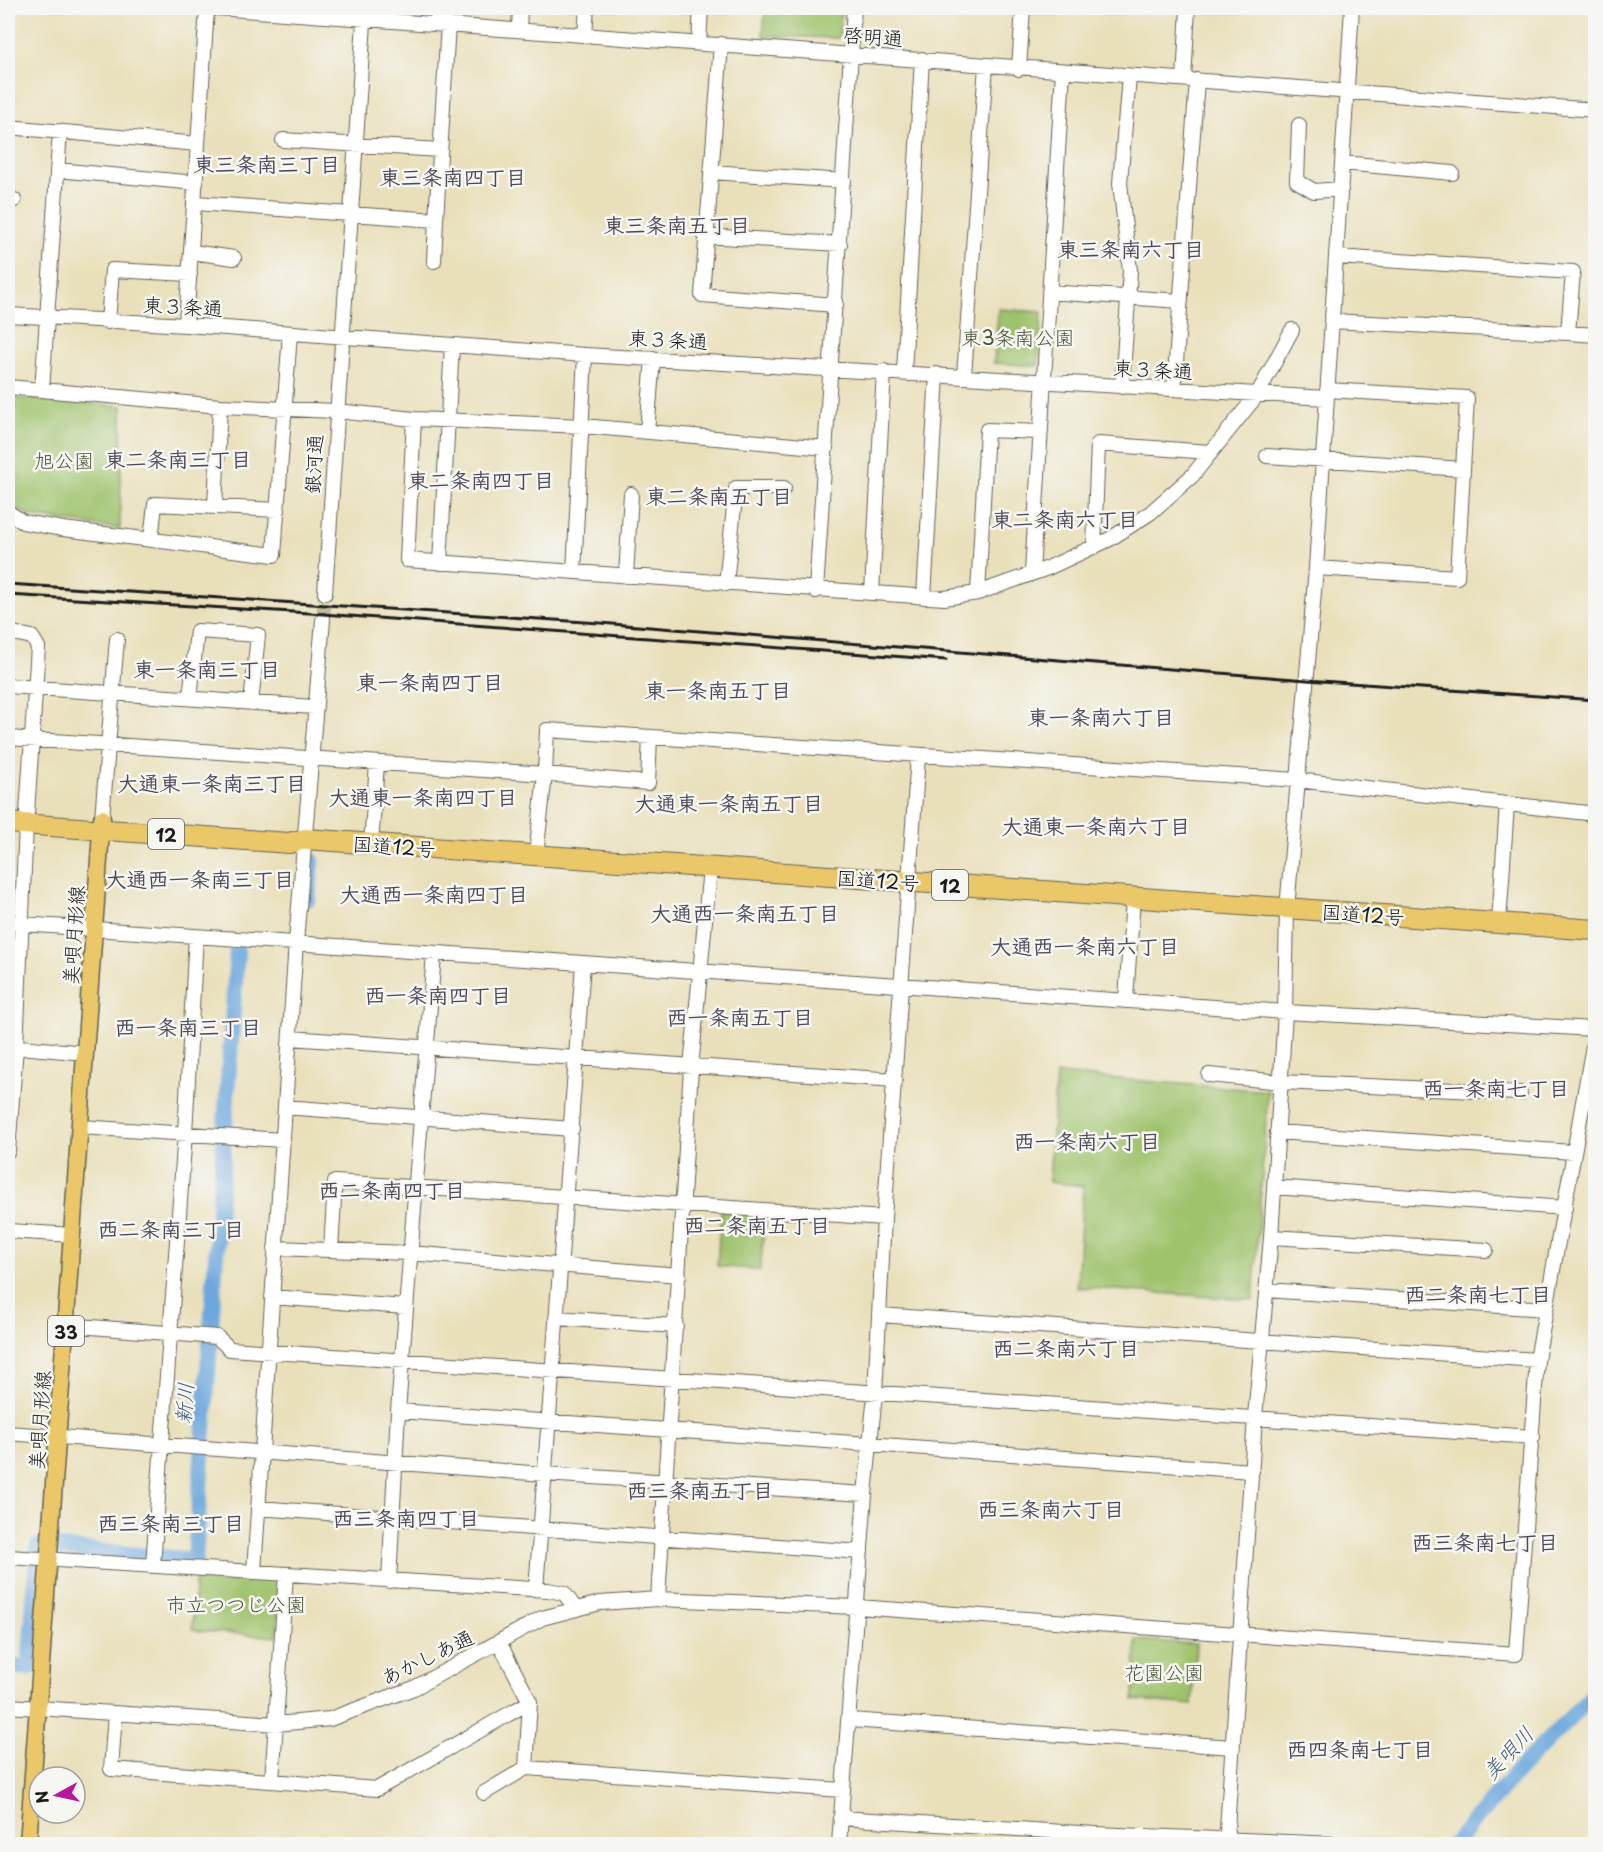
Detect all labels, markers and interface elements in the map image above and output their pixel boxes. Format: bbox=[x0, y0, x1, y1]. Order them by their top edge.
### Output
street label: 啓明通 bbox=[842, 19, 904, 53]
district label: 東三条南三丁目 bbox=[194, 147, 341, 179]
district label: 東三条南四丁目 bbox=[380, 160, 527, 192]
district label: 東三条南五丁目 bbox=[604, 208, 751, 240]
district label: 東三条南六丁目 bbox=[1058, 232, 1205, 264]
street label: 東３条通 bbox=[142, 289, 224, 323]
street label: 東３条通 bbox=[627, 322, 709, 356]
park label: 東3条南公園 bbox=[961, 322, 1075, 352]
street label: 東３条通 bbox=[1112, 352, 1194, 386]
street label: 銀河通 bbox=[296, 433, 330, 495]
district label: 東二条南三丁目 bbox=[105, 442, 252, 474]
park label: 旭公園 bbox=[34, 445, 94, 475]
district label: 東二条南四丁目 bbox=[408, 463, 555, 495]
district label: 東二条南五丁目 bbox=[646, 479, 793, 511]
district label: 東二条南六丁目 bbox=[992, 502, 1139, 534]
district label: 東一条南三丁目 bbox=[134, 652, 281, 684]
district label: 東一条南四丁目 bbox=[357, 665, 504, 697]
district label: 東一条南五丁目 bbox=[645, 673, 792, 705]
district label: 東一条南六丁目 bbox=[1028, 700, 1175, 732]
district label: 大通東一条南三丁目 bbox=[118, 766, 307, 798]
district label: 大通東一条南四丁目 bbox=[329, 780, 518, 812]
district label: 大通東一条南五丁目 bbox=[635, 786, 824, 818]
district label: 大通東一条南六丁目 bbox=[1002, 809, 1191, 841]
road number: 12 bbox=[148, 819, 184, 849]
street label: 国道12号 bbox=[351, 828, 437, 864]
district label: 大通西一条南三丁目 bbox=[106, 862, 295, 894]
street label: 国道12号 bbox=[835, 862, 921, 898]
road number: 12 bbox=[932, 870, 968, 900]
district label: 大通西一条南四丁目 bbox=[340, 877, 529, 909]
street label: 美唄月形線 bbox=[55, 884, 91, 986]
district label: 大通西一条南五丁目 bbox=[651, 896, 840, 928]
street label: 国道12号 bbox=[1320, 896, 1406, 932]
district label: 大通西一条南六丁目 bbox=[991, 929, 1180, 961]
district label: 西一条南四丁目 bbox=[365, 978, 512, 1010]
district label: 西一条南五丁目 bbox=[667, 1000, 814, 1032]
district label: 西一条南三丁目 bbox=[115, 1010, 262, 1042]
district label: 西一条南七丁目 bbox=[1423, 1071, 1570, 1103]
district label: 西一条南六丁目 bbox=[1014, 1124, 1161, 1156]
district label: 西二条南四丁目 bbox=[319, 1173, 466, 1205]
district label: 西二条南五丁目 bbox=[684, 1208, 831, 1240]
district label: 西二条南三丁目 bbox=[98, 1212, 245, 1244]
district label: 西二条南七丁目 bbox=[1405, 1277, 1552, 1309]
road number: 33 bbox=[48, 1316, 84, 1346]
district label: 西二条南六丁目 bbox=[993, 1331, 1140, 1363]
street label: 美唄月形線 bbox=[21, 1369, 57, 1471]
water label: 新川 bbox=[166, 1381, 200, 1425]
district label: 西三条南五丁目 bbox=[627, 1473, 774, 1505]
district label: 西三条南六丁目 bbox=[978, 1492, 1125, 1524]
district label: 西三条南四丁目 bbox=[333, 1501, 480, 1533]
district label: 西三条南三丁目 bbox=[98, 1506, 245, 1538]
district label: 西三条南七丁目 bbox=[1412, 1525, 1559, 1557]
park label: 市立つつじ公園 bbox=[166, 1589, 306, 1619]
street label: あかしあ通 bbox=[375, 1622, 479, 1692]
park label: 花園公園 bbox=[1124, 1657, 1204, 1687]
water label: 美唄川 bbox=[1474, 1718, 1540, 1786]
district label: 西四条南七丁目 bbox=[1287, 1732, 1434, 1764]
north arrow bbox=[27, 1765, 87, 1825]
text: N bbox=[28, 1789, 54, 1805]

